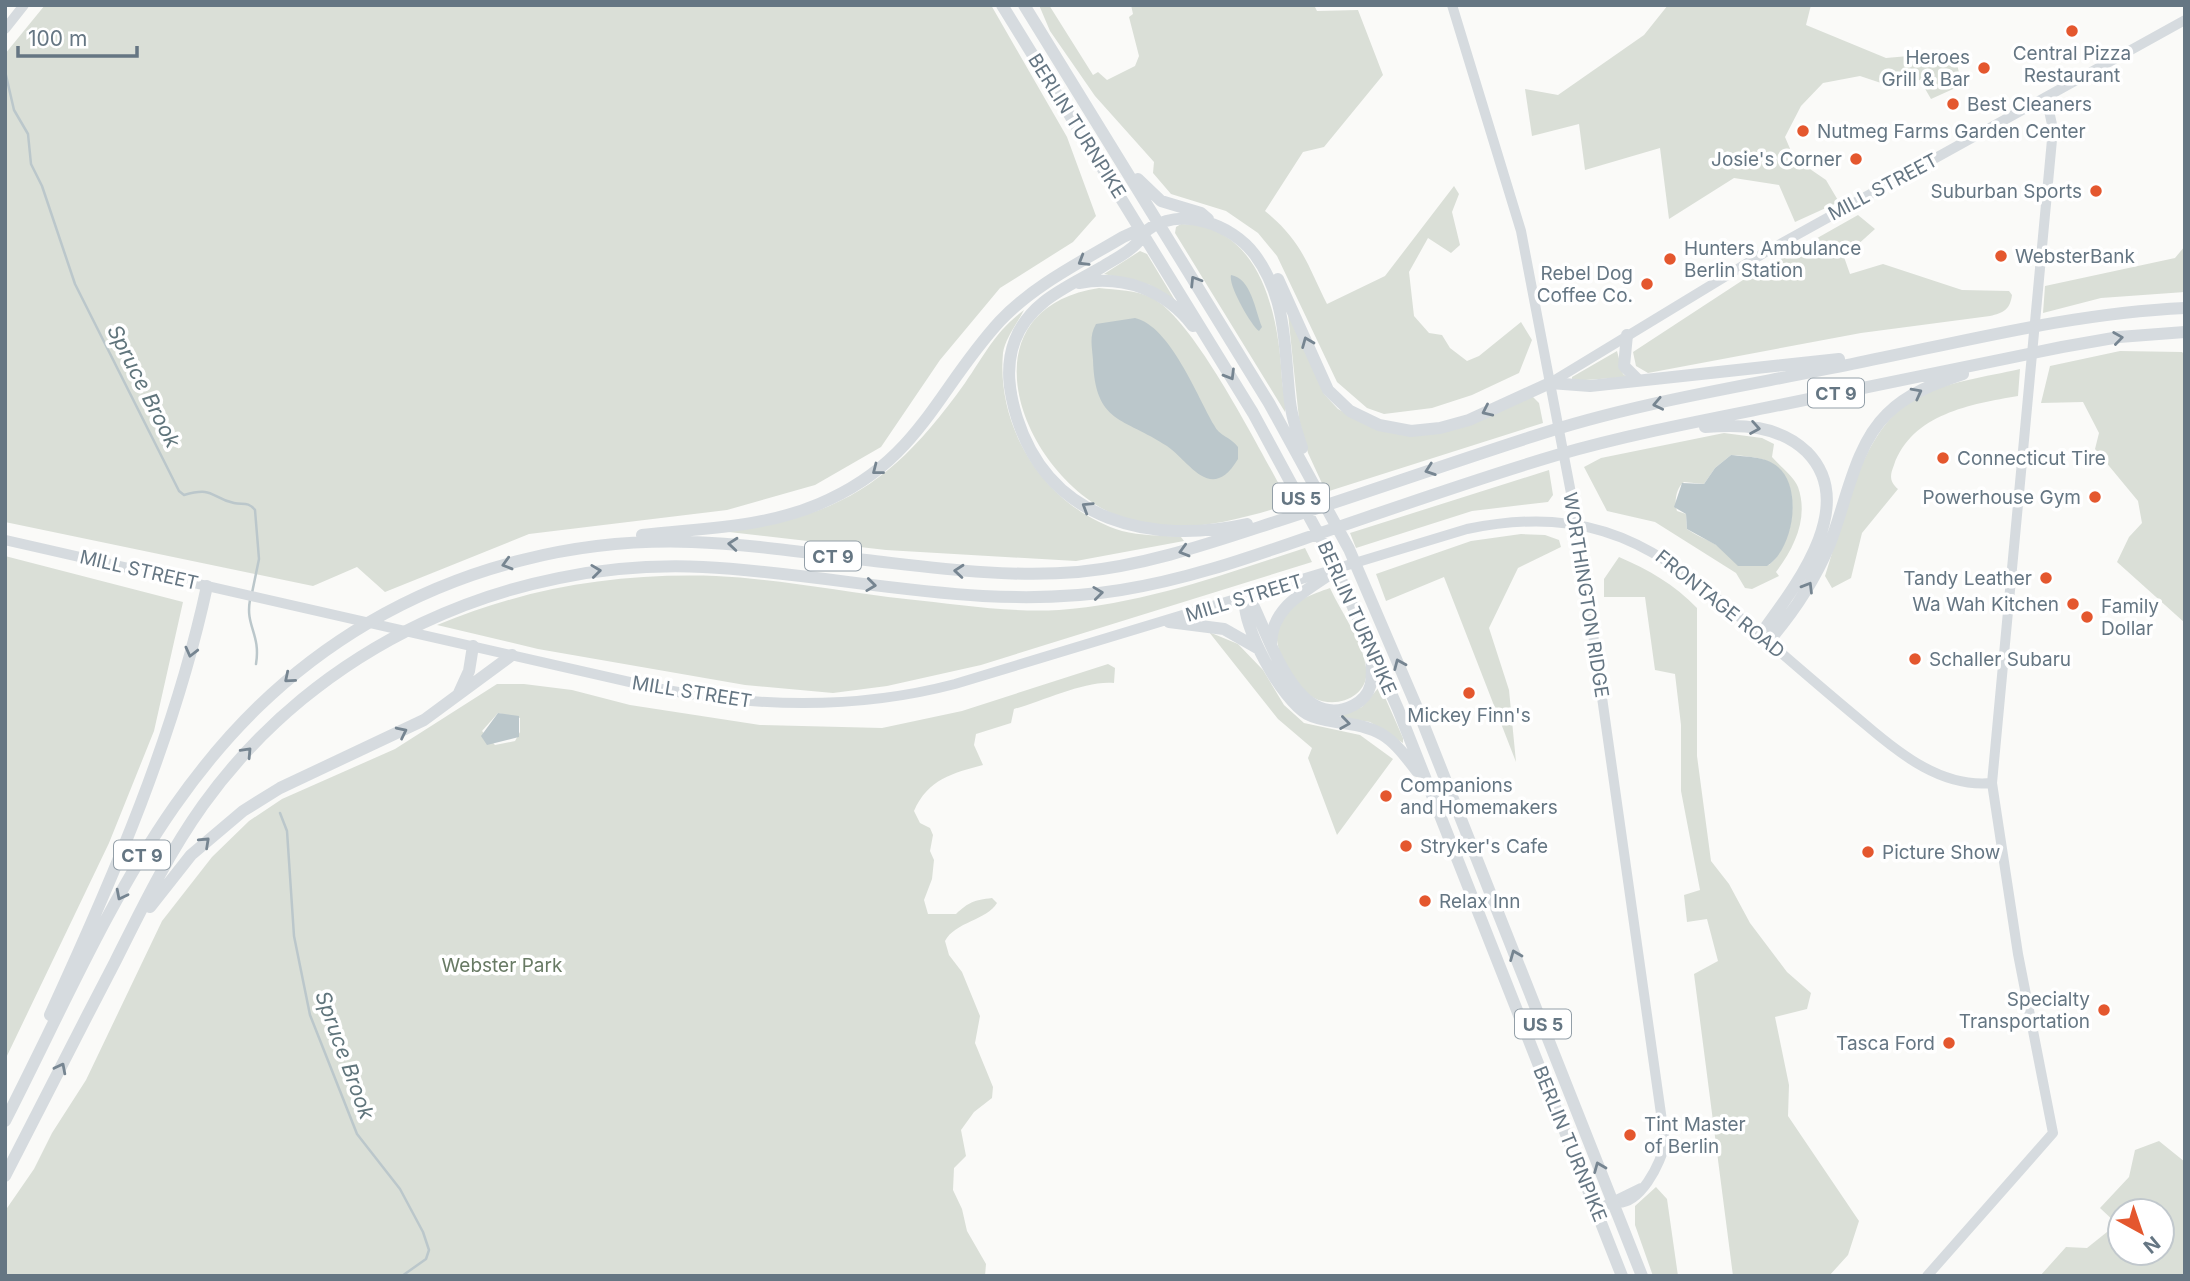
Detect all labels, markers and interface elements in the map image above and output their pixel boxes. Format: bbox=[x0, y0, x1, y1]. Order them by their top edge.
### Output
scale bar bbox=[18, 14, 136, 58]
marker: Central Pizza Restaurant bbox=[2064, 23, 2080, 39]
text: 100 m bbox=[28, 26, 87, 51]
place label: Central Pizza Restaurant bbox=[2013, 42, 2131, 87]
place label: Heroes Grill & Bar bbox=[1881, 46, 1970, 91]
street label: BERLIN TURNPIKE bbox=[1023, 50, 1131, 202]
marker: Heroes Grill & Bar bbox=[1976, 60, 1992, 76]
place label: Best Cleaners bbox=[1967, 93, 2092, 116]
marker: Best Cleaners bbox=[1945, 96, 1961, 112]
place label: Nutmeg Farms Garden Center bbox=[1817, 120, 2086, 143]
marker: Nutmeg Farms Garden Center bbox=[1795, 123, 1811, 139]
place label: Josie's Corner bbox=[1711, 148, 1842, 171]
street label: MILL STREET bbox=[1824, 148, 1942, 226]
marker: Josie's Corner bbox=[1848, 151, 1864, 167]
place label: Suburban Sports bbox=[1930, 180, 2082, 203]
marker: Suburban Sports bbox=[2088, 183, 2104, 199]
place label: Hunters Ambulance Berlin Station bbox=[1684, 237, 1861, 282]
place label: WebsterBank bbox=[2015, 245, 2135, 268]
marker: WebsterBank bbox=[1993, 248, 2009, 264]
marker: Hunters Ambulance Berlin Station bbox=[1662, 251, 1678, 267]
one-way arrow bbox=[1078, 253, 1091, 266]
place label: Rebel Dog Coffee Co. bbox=[1537, 262, 1633, 307]
one-way arrow bbox=[1190, 276, 1203, 289]
marker: Rebel Dog Coffee Co. bbox=[1639, 276, 1655, 292]
water label: Spruce Brook bbox=[102, 320, 186, 452]
one-way arrow bbox=[2112, 330, 2124, 345]
one-way arrow bbox=[1301, 337, 1315, 349]
one-way arrow bbox=[1222, 367, 1235, 380]
road number: CT 9 bbox=[1808, 379, 1864, 408]
one-way arrow bbox=[1909, 388, 1922, 401]
one-way arrow bbox=[1652, 395, 1664, 410]
one-way arrow bbox=[1482, 403, 1494, 417]
one-way arrow bbox=[1749, 419, 1761, 434]
place label: Connecticut Tire bbox=[1957, 447, 2106, 470]
marker: Connecticut Tire bbox=[1935, 450, 1951, 466]
one-way arrow bbox=[872, 462, 884, 475]
one-way arrow bbox=[1425, 462, 1437, 476]
road number: US 5 bbox=[1273, 484, 1329, 512]
place label: Powerhouse Gym bbox=[1922, 486, 2081, 509]
marker: Powerhouse Gym bbox=[2087, 489, 2103, 505]
street label: WORTHINGTON RIDGE bbox=[1558, 491, 1614, 699]
one-way arrow bbox=[1082, 503, 1095, 516]
one-way arrow bbox=[727, 537, 738, 552]
street label: BERLIN TURNPIKE bbox=[1313, 538, 1401, 698]
road number: CT 9 bbox=[805, 542, 861, 570]
one-way arrow bbox=[1178, 543, 1190, 558]
street label: MILL STREET bbox=[78, 545, 200, 595]
street label: FRONTAGE ROAD bbox=[1651, 545, 1789, 663]
one-way arrow bbox=[502, 556, 514, 571]
one-way arrow bbox=[590, 564, 602, 579]
one-way arrow bbox=[953, 564, 964, 579]
place label: Tandy Leather bbox=[1903, 567, 2032, 590]
street label: MILL STREET bbox=[1183, 569, 1305, 627]
marker: Tandy Leather bbox=[2038, 570, 2054, 586]
one-way arrow bbox=[865, 578, 877, 593]
one-way arrow bbox=[1800, 581, 1813, 594]
one-way arrow bbox=[1092, 586, 1104, 601]
place label: Wa Wah Kitchen bbox=[1912, 593, 2059, 616]
place label: Family Dollar bbox=[2101, 595, 2159, 640]
marker: Wa Wah Kitchen bbox=[2065, 596, 2081, 612]
marker: Family Dollar bbox=[2079, 609, 2095, 625]
one-way arrow bbox=[185, 646, 199, 658]
place label: Schaller Subaru bbox=[1929, 648, 2071, 671]
marker: Schaller Subaru bbox=[1907, 651, 1923, 667]
one-way arrow bbox=[1394, 659, 1408, 671]
one-way arrow bbox=[284, 670, 297, 682]
street label: MILL STREET bbox=[630, 671, 754, 713]
marker: Mickey Finn's bbox=[1461, 685, 1477, 701]
place label: Mickey Finn's bbox=[1407, 704, 1531, 727]
one-way arrow bbox=[1340, 716, 1351, 731]
one-way arrow bbox=[395, 726, 407, 740]
one-way arrow bbox=[238, 747, 251, 760]
place label: Companions and Homemakers bbox=[1400, 774, 1558, 819]
marker: Companions and Homemakers bbox=[1378, 788, 1394, 804]
place label: Stryker's Cafe bbox=[1420, 835, 1548, 858]
one-way arrow bbox=[197, 838, 210, 850]
marker: Stryker's Cafe bbox=[1398, 838, 1414, 854]
road number: CT 9 bbox=[114, 840, 170, 870]
place label: Picture Show bbox=[1882, 841, 2000, 864]
marker: Picture Show bbox=[1860, 844, 1876, 860]
one-way arrow bbox=[115, 888, 129, 900]
place label: Relax Inn bbox=[1439, 890, 1521, 913]
marker: Relax Inn bbox=[1417, 893, 1433, 909]
one-way arrow bbox=[1510, 950, 1524, 962]
park label: Webster Park bbox=[442, 954, 563, 977]
water label: Spruce Brook bbox=[310, 987, 380, 1123]
place label: Specialty Transportation bbox=[1959, 988, 2090, 1033]
marker: Specialty Transportation bbox=[2096, 1002, 2112, 1018]
road number: US 5 bbox=[1515, 1009, 1571, 1038]
place label: Tasca Ford bbox=[1836, 1032, 1935, 1055]
marker: Tasca Ford bbox=[1941, 1035, 1957, 1051]
one-way arrow bbox=[52, 1063, 66, 1075]
street label: BERLIN TURNPIKE bbox=[1528, 1063, 1612, 1225]
place label: Tint Master of Berlin bbox=[1644, 1113, 1746, 1158]
marker: Tint Master of Berlin bbox=[1622, 1127, 1638, 1143]
one-way arrow bbox=[1594, 1161, 1608, 1173]
north arrow bbox=[2106, 1197, 2176, 1267]
text: N bbox=[2139, 1231, 2165, 1258]

